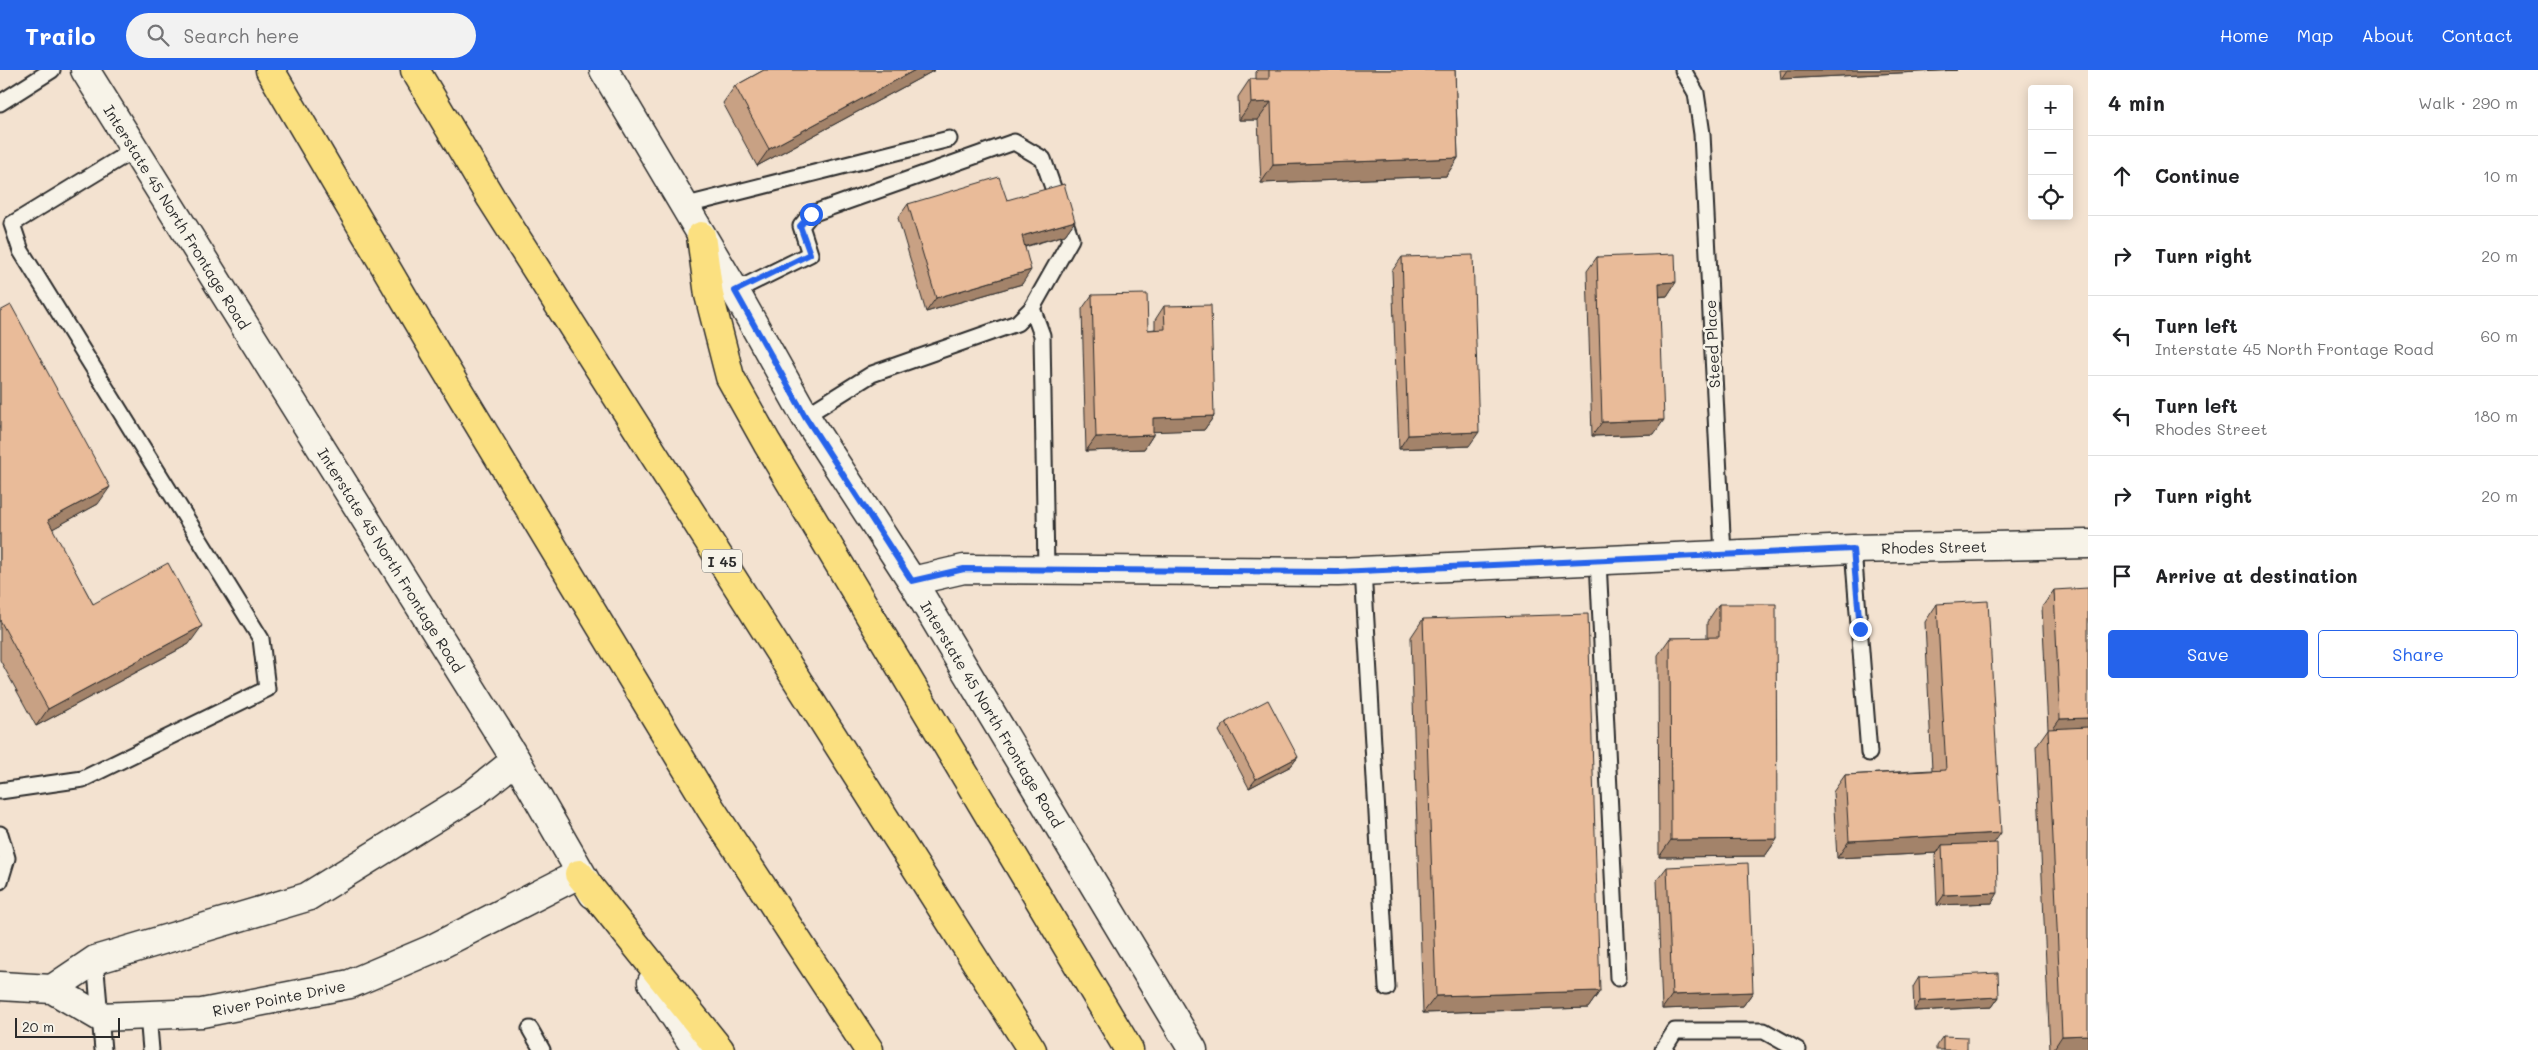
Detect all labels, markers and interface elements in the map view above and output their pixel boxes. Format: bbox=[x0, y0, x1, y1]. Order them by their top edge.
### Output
search box bbox=[126, 13, 476, 58]
text: Trailo bbox=[25, 20, 96, 51]
icon: search bbox=[144, 21, 172, 49]
text: Search here bbox=[184, 23, 299, 48]
text: Home bbox=[2220, 23, 2269, 47]
text: Map bbox=[2297, 23, 2333, 47]
text: About bbox=[2361, 23, 2414, 47]
text: Contact bbox=[2442, 23, 2513, 47]
map controls bbox=[2028, 85, 2073, 220]
button: + bbox=[2028, 85, 2073, 130]
text: 4 min bbox=[2108, 89, 2165, 116]
text: Walk · 290 m bbox=[2418, 92, 2518, 113]
street label: Interstate 45 North Frontage Road bbox=[99, 101, 255, 333]
button: − bbox=[2028, 130, 2073, 175]
icon: ahead bbox=[2108, 162, 2136, 190]
text: Continue bbox=[2155, 163, 2240, 188]
text: 10 m bbox=[2483, 165, 2518, 186]
button: locate bbox=[2028, 175, 2073, 220]
route start bbox=[800, 203, 823, 226]
icon: right bbox=[2108, 242, 2136, 270]
text: Turn right bbox=[2155, 243, 2252, 268]
text: 20 m bbox=[2481, 245, 2518, 266]
street label: Steed Place bbox=[1700, 299, 1724, 389]
text: Turn left bbox=[2155, 313, 2238, 338]
icon: left bbox=[2108, 322, 2136, 350]
text: 60 m bbox=[2481, 325, 2518, 346]
text: Interstate 45 North Frontage Road bbox=[2155, 338, 2434, 359]
text: Turn left bbox=[2155, 393, 2238, 418]
icon: left bbox=[2108, 402, 2136, 430]
text: 180 m bbox=[2473, 405, 2518, 426]
text: Rhodes Street bbox=[2155, 418, 2268, 439]
street label: Interstate 45 North Frontage Road bbox=[313, 444, 469, 676]
icon: right bbox=[2108, 482, 2136, 510]
text: Turn right bbox=[2155, 483, 2252, 508]
text: 20 m bbox=[2481, 485, 2518, 506]
street label: Rhodes Street bbox=[1881, 536, 1987, 558]
road number: I 45 bbox=[702, 550, 742, 572]
icon: arrive bbox=[2108, 562, 2136, 590]
text: Arrive at destination bbox=[2155, 563, 2358, 588]
street label: Interstate 45 North Frontage Road bbox=[916, 597, 1068, 831]
route end bbox=[1849, 618, 1872, 641]
button: Save bbox=[2108, 630, 2308, 678]
button: Share bbox=[2318, 630, 2518, 678]
street label: River Pointe Drive bbox=[211, 975, 347, 1021]
scale bar bbox=[15, 1015, 120, 1038]
text: 20 m bbox=[22, 1017, 54, 1036]

